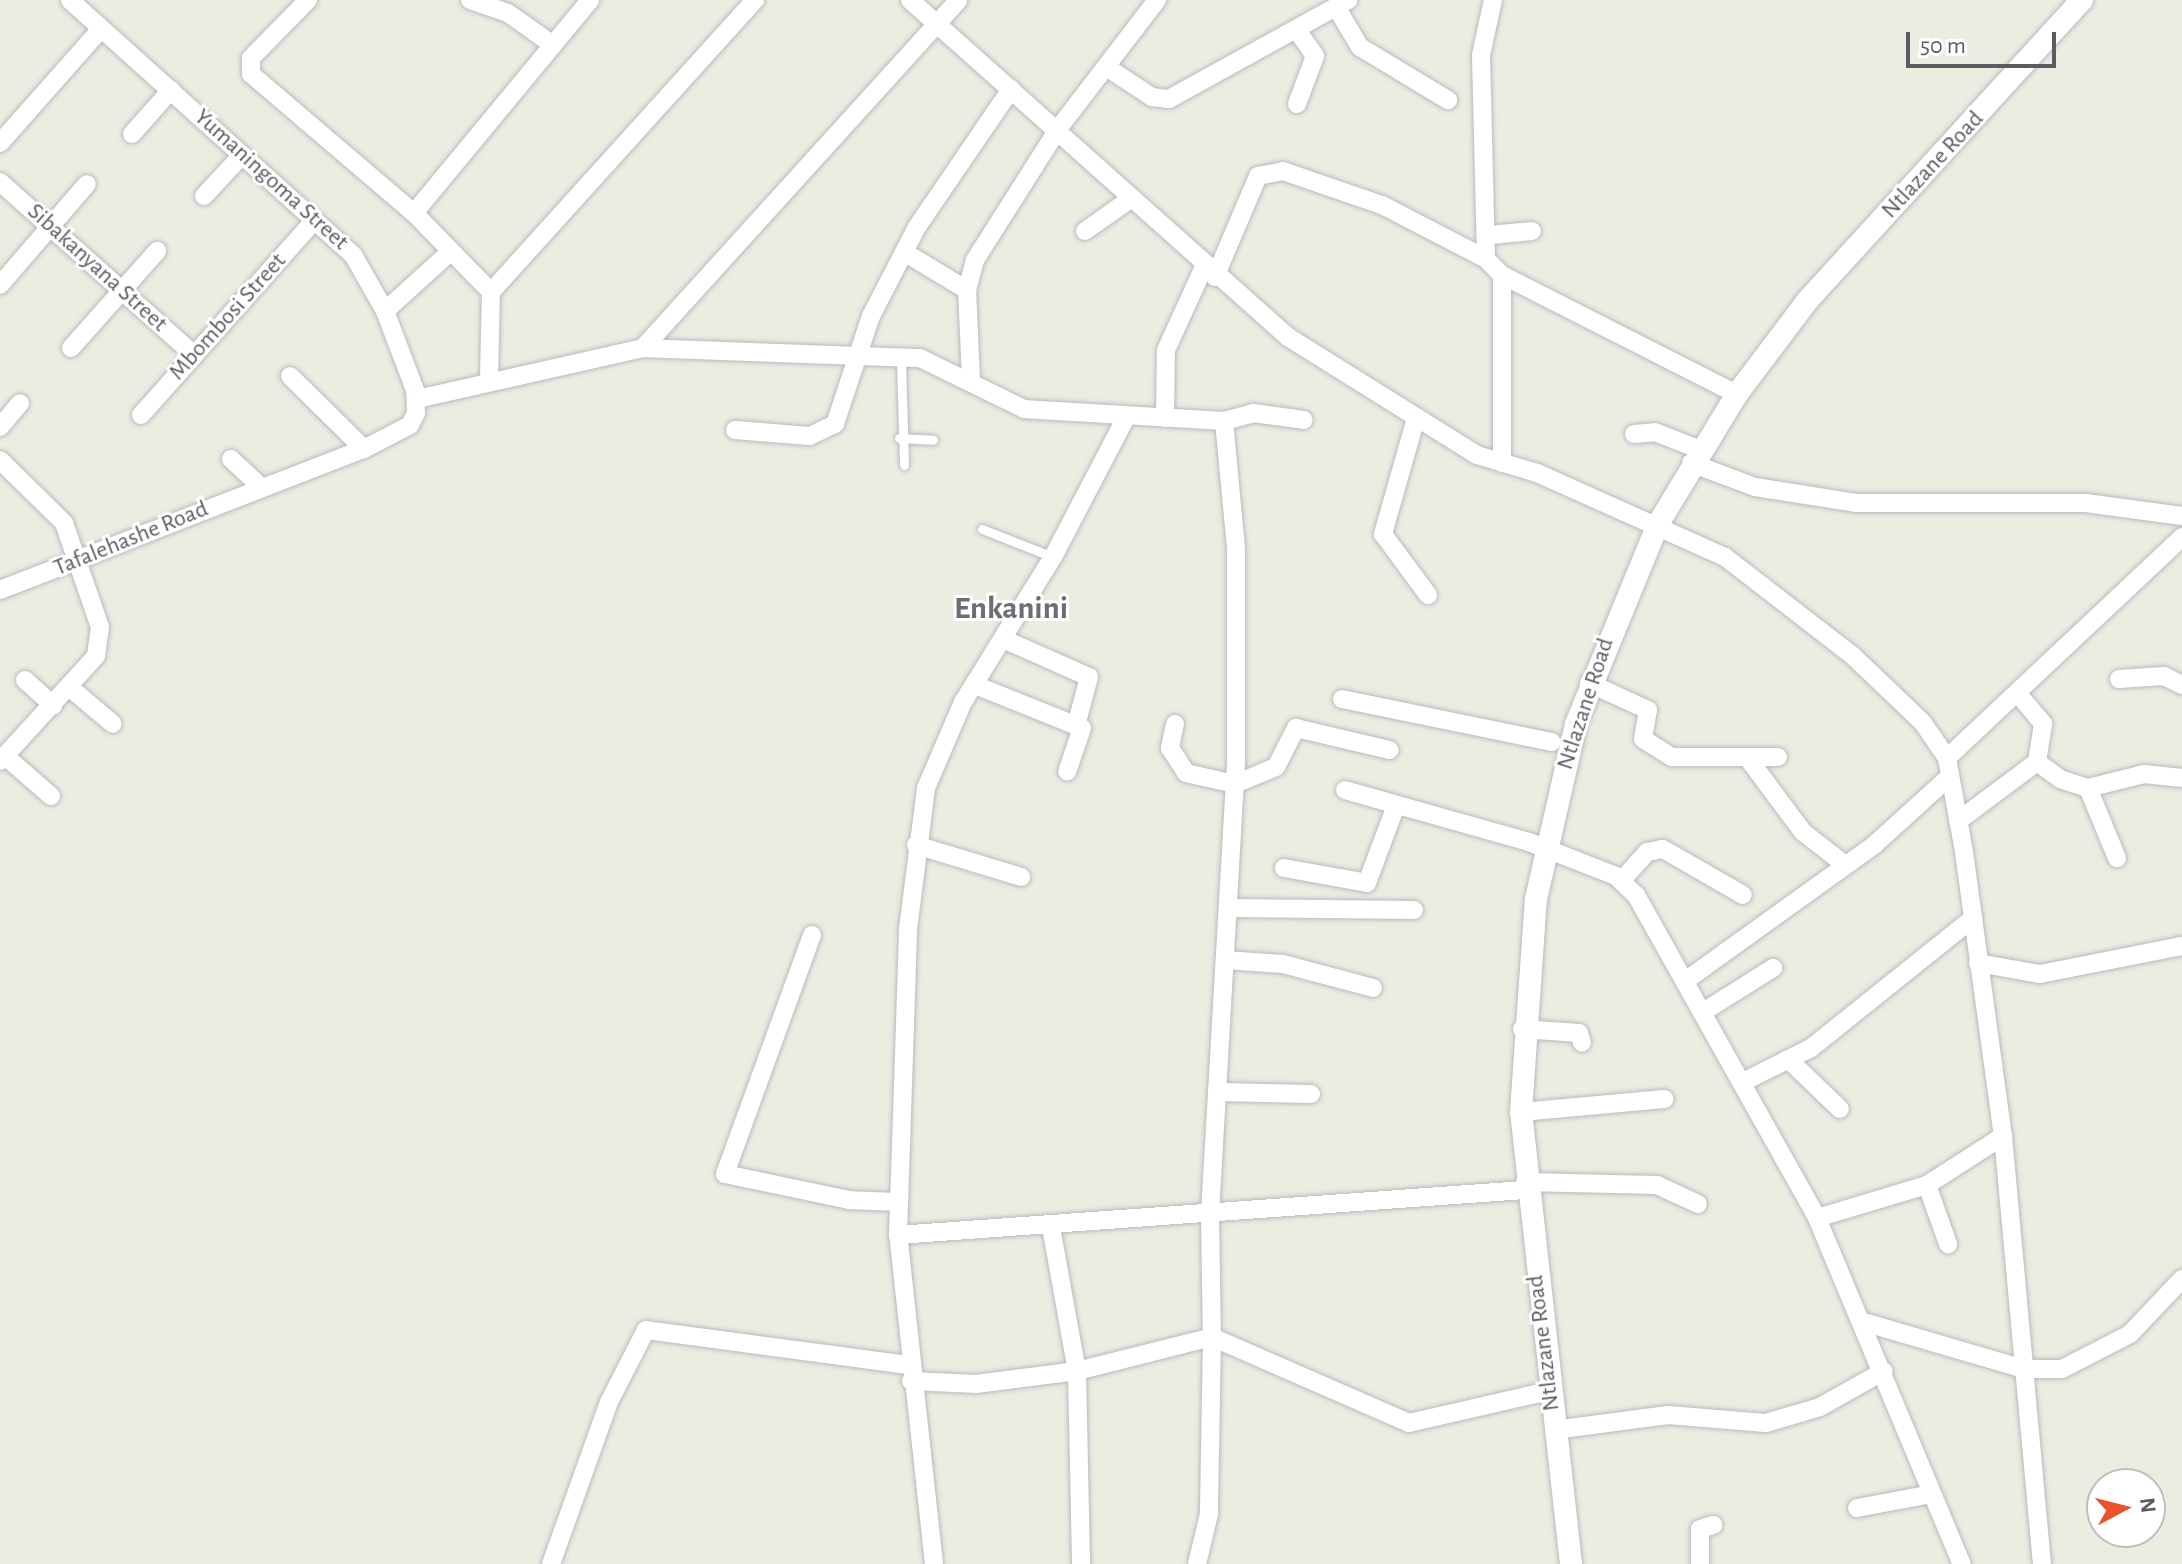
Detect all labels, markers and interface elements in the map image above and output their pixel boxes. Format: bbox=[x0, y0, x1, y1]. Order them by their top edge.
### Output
scale bar bbox=[1910, 16, 2060, 66]
text: 50 m bbox=[1920, 34, 1966, 58]
street label: Yumaningoma Street bbox=[188, 103, 354, 257]
street label: Ntlazane Road bbox=[1876, 105, 1990, 225]
street label: Sibakanyana Street bbox=[21, 198, 173, 338]
street label: Mbombosi Street bbox=[163, 247, 293, 387]
street label: Tafalehashe Road bbox=[50, 495, 212, 583]
district label: Enkanini bbox=[954, 589, 1068, 627]
street label: Ntlazane Road bbox=[1551, 635, 1621, 773]
street label: Ntlazane Road bbox=[1521, 1273, 1567, 1413]
north arrow bbox=[2086, 1468, 2166, 1548]
text: N bbox=[2136, 1496, 2160, 1514]

